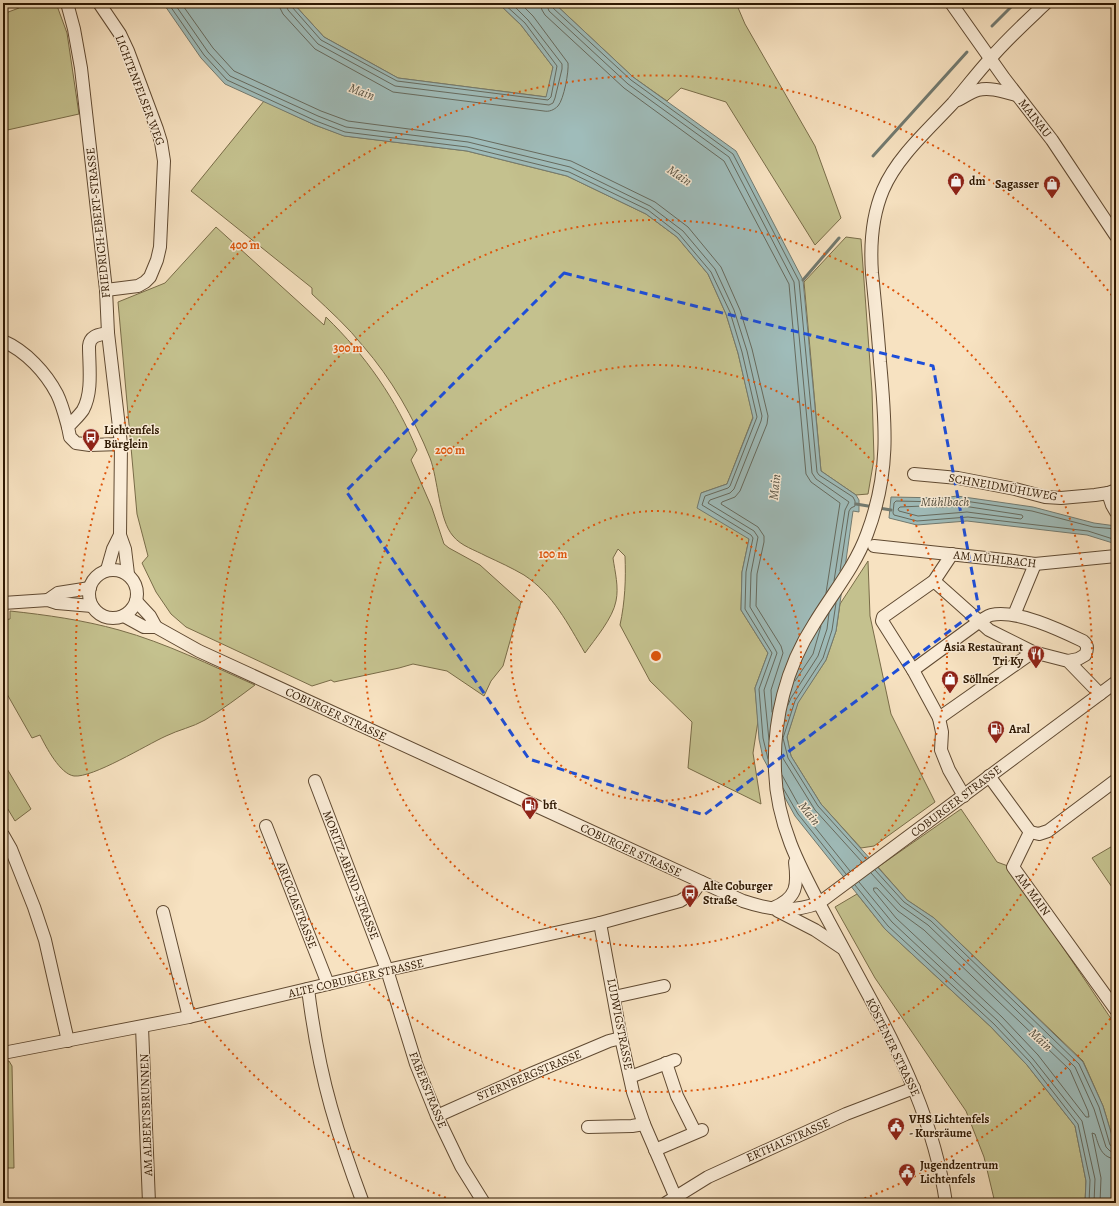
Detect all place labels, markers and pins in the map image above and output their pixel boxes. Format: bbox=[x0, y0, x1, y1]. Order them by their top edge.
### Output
shop icon: dm bbox=[946, 171, 966, 196]
place label: dm bbox=[969, 173, 986, 189]
shop icon: Sagasser bbox=[1042, 174, 1062, 199]
place label: Sagasser bbox=[995, 176, 1039, 192]
place label: Lichtenfels Bürglein bbox=[104, 422, 159, 452]
bus stop icon: Lichtenfels Bürglein bbox=[81, 427, 101, 452]
place label: Asia Restaurant Tri Ky bbox=[943, 639, 1023, 669]
restaurant icon: Asia Restaurant Tri Ky bbox=[1026, 644, 1046, 669]
centre of rings bbox=[649, 649, 663, 663]
shop icon: Söllner bbox=[940, 669, 960, 694]
place label: Söllner bbox=[963, 671, 999, 687]
fuel station icon: Aral bbox=[986, 719, 1006, 744]
place label: Aral bbox=[1008, 721, 1031, 737]
fuel station icon: bft bbox=[520, 795, 540, 820]
place label: bft bbox=[542, 797, 557, 813]
place label: Alte Coburger Straße bbox=[702, 878, 773, 908]
bus stop icon: Alte Coburger Straße bbox=[680, 883, 700, 908]
place label: VHS Lichtenfels - Kursräume bbox=[908, 1111, 989, 1141]
public building icon: VHS Lichtenfels - Kursräume bbox=[886, 1116, 906, 1141]
place label: Jugendzentrum Lichtenfels bbox=[920, 1157, 998, 1187]
public building icon: Jugendzentrum Lichtenfels bbox=[897, 1162, 917, 1187]

